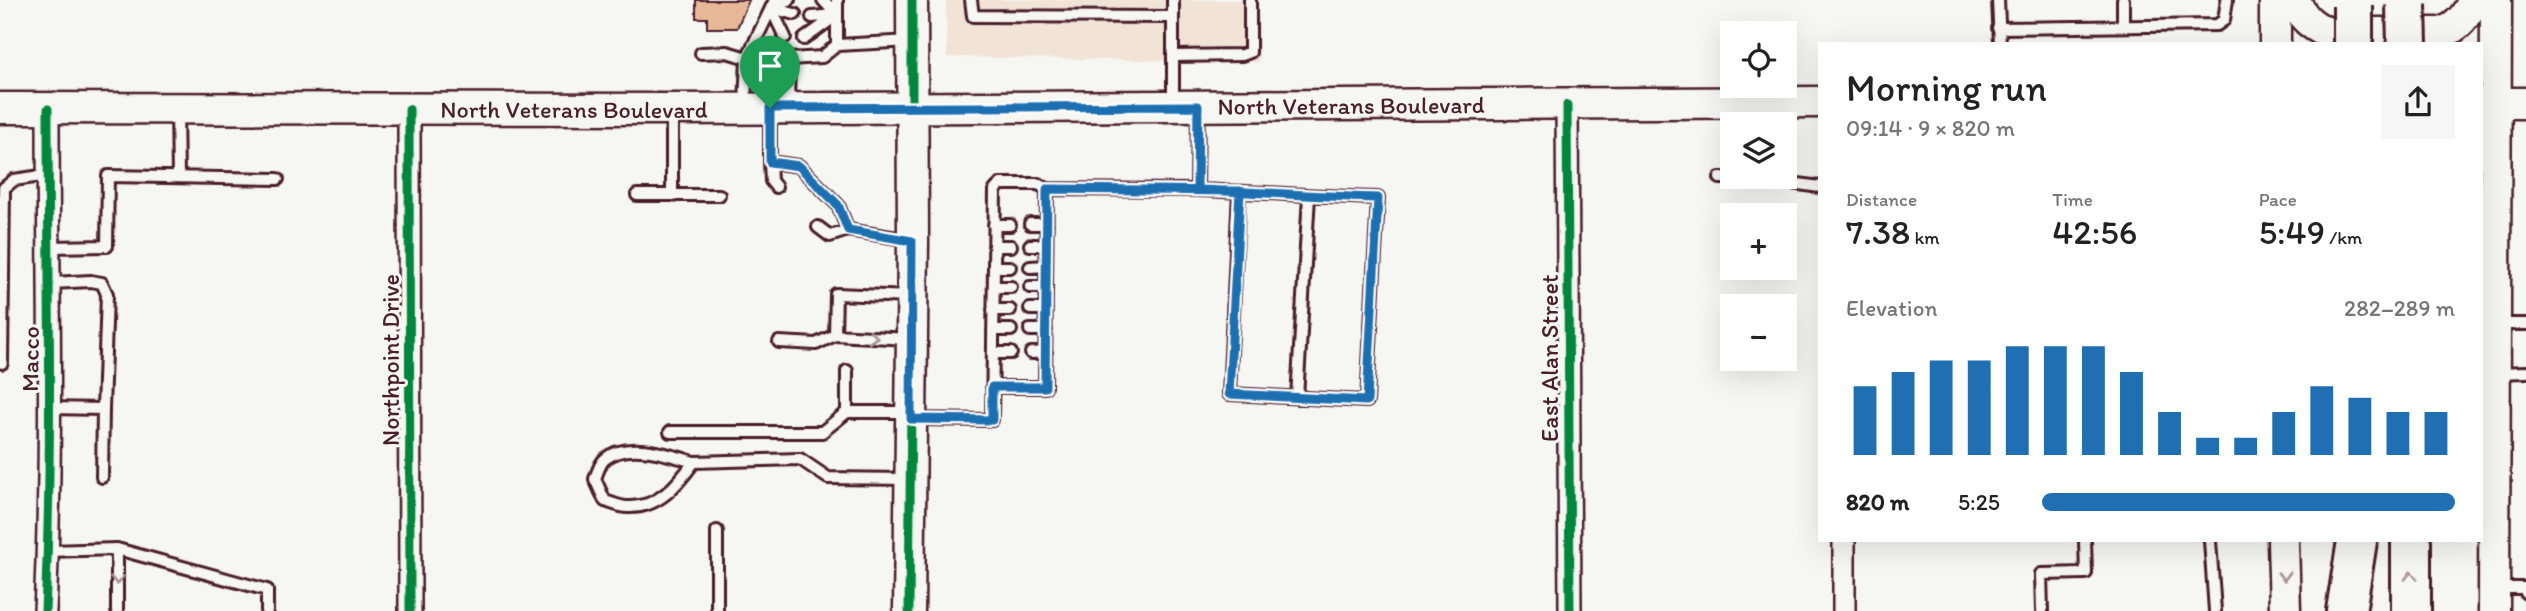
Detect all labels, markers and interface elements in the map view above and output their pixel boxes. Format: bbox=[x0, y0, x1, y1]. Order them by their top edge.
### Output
map controls bbox=[1720, 21, 1797, 371]
button: locate bbox=[1720, 21, 1797, 98]
pin bbox=[740, 36, 800, 108]
icon: arrive bbox=[751, 47, 789, 85]
text: Morning run bbox=[1846, 65, 2047, 111]
button: share bbox=[2381, 65, 2455, 139]
street label: North Veterans Boulevard bbox=[1217, 90, 1485, 120]
street label: North Veterans Boulevard bbox=[440, 94, 708, 124]
button: layers bbox=[1720, 112, 1797, 189]
text: 09:14 · 9 × 820 m bbox=[1846, 114, 2015, 142]
text: Distance bbox=[1846, 188, 1917, 211]
text: Time bbox=[2052, 188, 2093, 211]
text: Pace bbox=[2259, 188, 2297, 211]
button: + bbox=[1720, 203, 1797, 280]
text: 7.38 bbox=[1846, 211, 1910, 253]
text: 42:56 bbox=[2052, 211, 2137, 253]
text: 5:49 bbox=[2259, 211, 2325, 253]
text: km bbox=[1910, 226, 1940, 249]
text: /km bbox=[2325, 226, 2362, 249]
street label: Northpoint Drive bbox=[376, 274, 405, 446]
street label: East Alan Street bbox=[1535, 274, 1564, 442]
button: − bbox=[1720, 294, 1797, 371]
text: Elevation bbox=[1846, 294, 1937, 322]
text: 282–289 m bbox=[2344, 294, 2455, 322]
street label: Macco bbox=[15, 326, 45, 392]
one-way arrow bbox=[868, 329, 879, 344]
text: 820 m bbox=[1846, 488, 1909, 516]
text: 5:25 bbox=[1958, 488, 2000, 516]
one-way arrow bbox=[2403, 570, 2419, 581]
one-way arrow bbox=[2276, 571, 2292, 582]
one-way arrow bbox=[109, 575, 125, 586]

